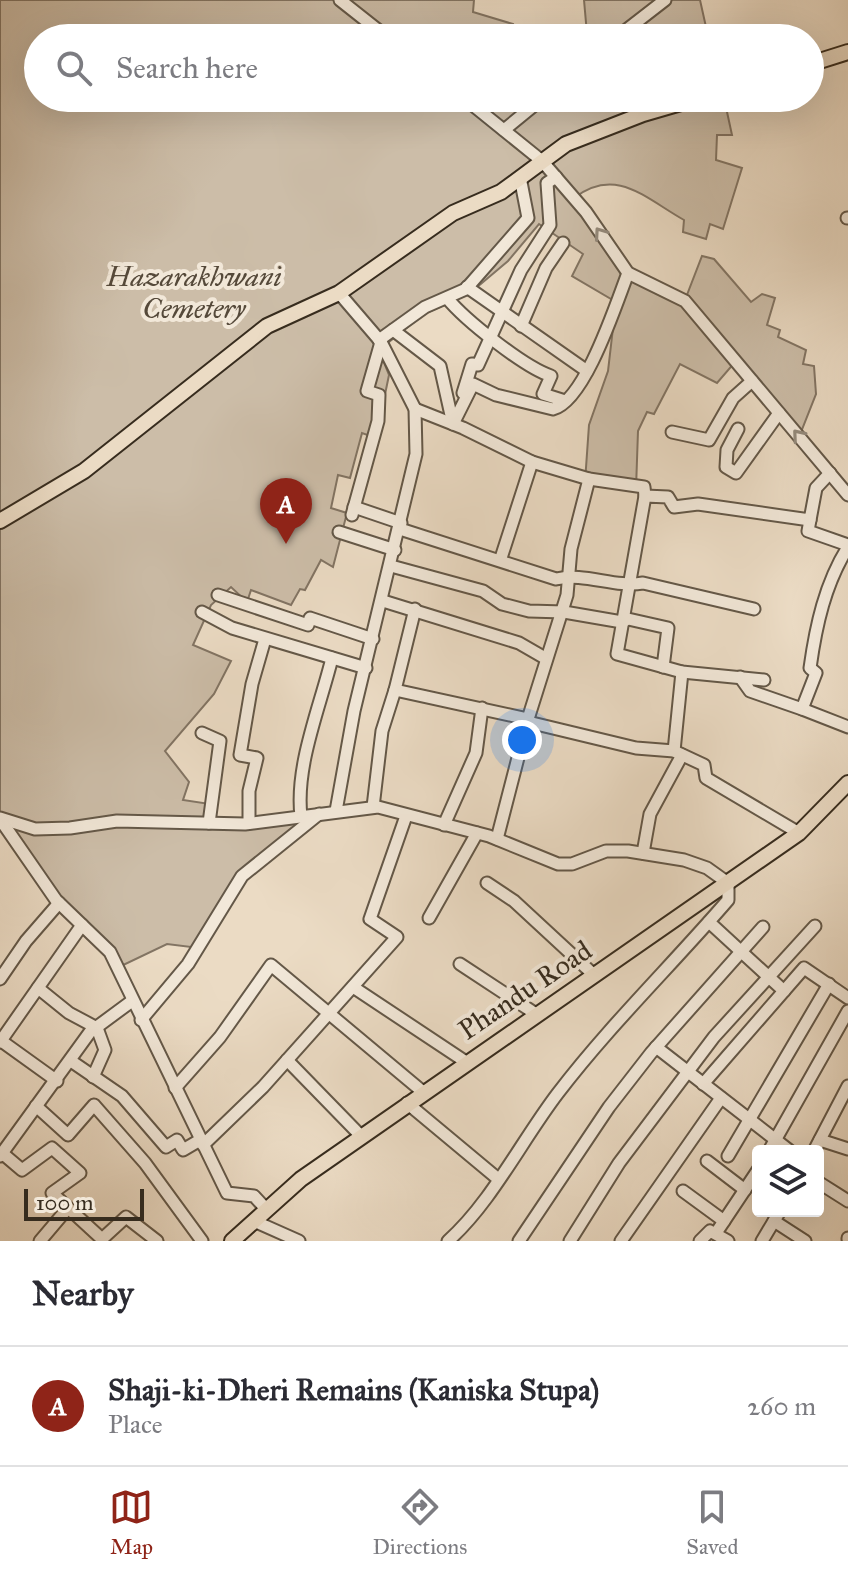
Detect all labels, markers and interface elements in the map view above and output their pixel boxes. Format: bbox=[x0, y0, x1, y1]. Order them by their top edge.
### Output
search box bbox=[24, 24, 824, 112]
icon: search bbox=[52, 46, 96, 90]
text: Search here bbox=[116, 50, 258, 86]
one-way arrow bbox=[595, 227, 610, 242]
park label: Hazarakhwani Cemetery bbox=[105, 259, 282, 326]
one-way arrow bbox=[793, 430, 808, 445]
pin: A bbox=[260, 478, 312, 544]
your location bbox=[502, 720, 542, 760]
street label: Phandu Road bbox=[452, 933, 598, 1047]
map controls bbox=[752, 1145, 824, 1217]
button: layers bbox=[752, 1145, 824, 1217]
scale bar bbox=[24, 1185, 144, 1221]
text: 100 m bbox=[36, 1189, 93, 1216]
text: Nearby bbox=[32, 1273, 134, 1314]
text: Shaji-ki-Dheri Remains (Kaniska Stupa) bbox=[108, 1372, 599, 1408]
text: A bbox=[49, 1390, 67, 1422]
text: 260 m bbox=[747, 1390, 816, 1422]
text: Place bbox=[108, 1408, 163, 1440]
tab: Map bbox=[109, 1485, 153, 1560]
tab: Directions bbox=[372, 1485, 467, 1560]
tab: Saved bbox=[686, 1485, 738, 1560]

